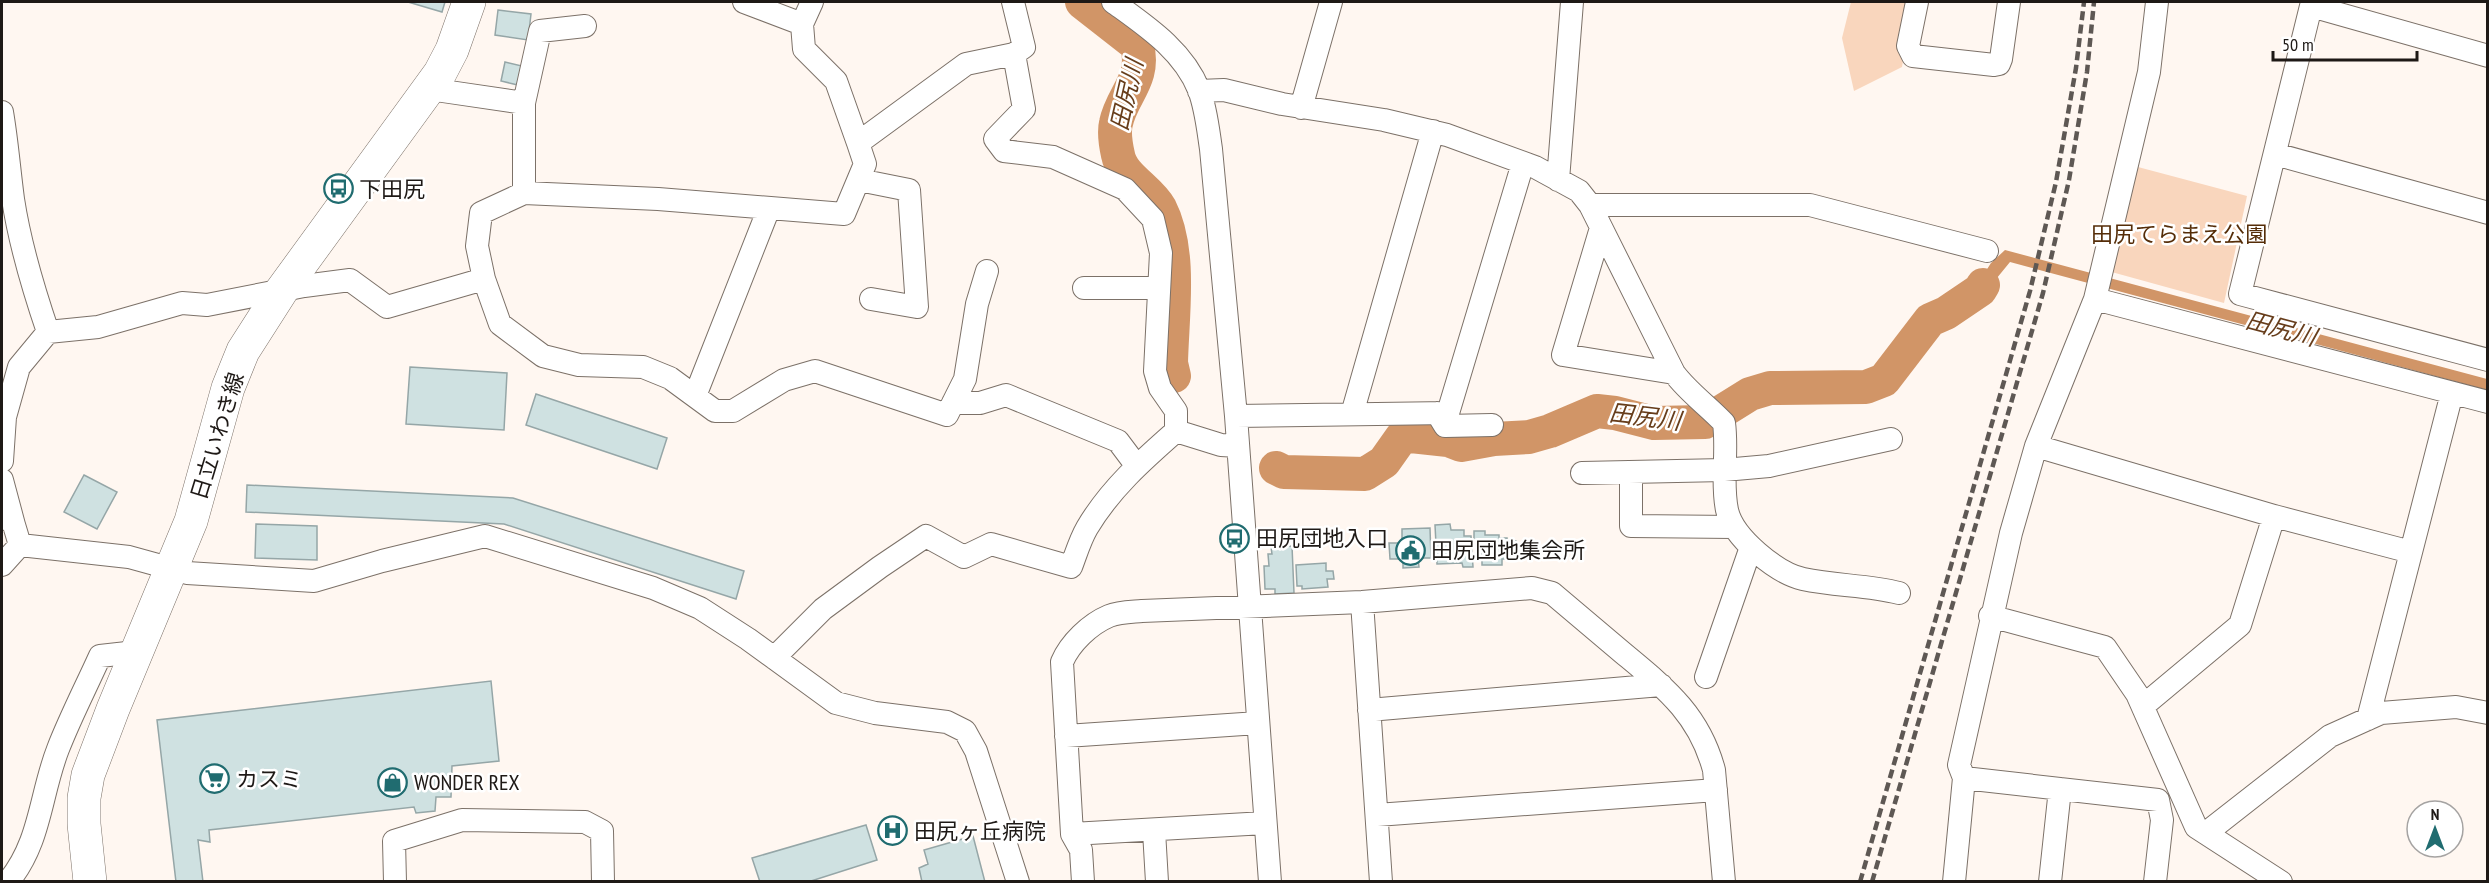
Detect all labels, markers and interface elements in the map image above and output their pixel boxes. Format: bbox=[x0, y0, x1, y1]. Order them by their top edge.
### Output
scale bar bbox=[2273, 24, 2417, 62]
text: 50 m bbox=[2282, 33, 2314, 56]
water label: 田尻川 bbox=[1103, 53, 1150, 133]
bus stop icon: 下田尻 bbox=[322, 173, 354, 205]
place label: 下田尻 bbox=[359, 175, 425, 203]
park label: 田尻てらまえ公園 bbox=[2091, 220, 2267, 248]
water label: 田尻川 bbox=[2242, 304, 2323, 354]
street label: 日立いわき線 bbox=[184, 369, 250, 503]
water label: 田尻川 bbox=[1607, 397, 1686, 437]
bus stop icon: 田尻団地入口 bbox=[1219, 522, 1251, 554]
place label: 田尻団地入口 bbox=[1256, 524, 1388, 552]
public building icon: 田尻団地集会所 bbox=[1394, 534, 1426, 566]
place label: 田尻団地集会所 bbox=[1431, 536, 1585, 564]
supermarket icon: カスミ bbox=[199, 763, 231, 795]
place label: カスミ bbox=[236, 765, 302, 793]
shop icon: WONDER REX bbox=[377, 766, 409, 798]
place label: WONDER REX bbox=[414, 768, 520, 796]
north arrow bbox=[2405, 799, 2465, 859]
text: N bbox=[2431, 804, 2439, 824]
hospital icon: 田尻ヶ丘病院 bbox=[877, 815, 909, 847]
place label: 田尻ヶ丘病院 bbox=[914, 817, 1046, 845]

